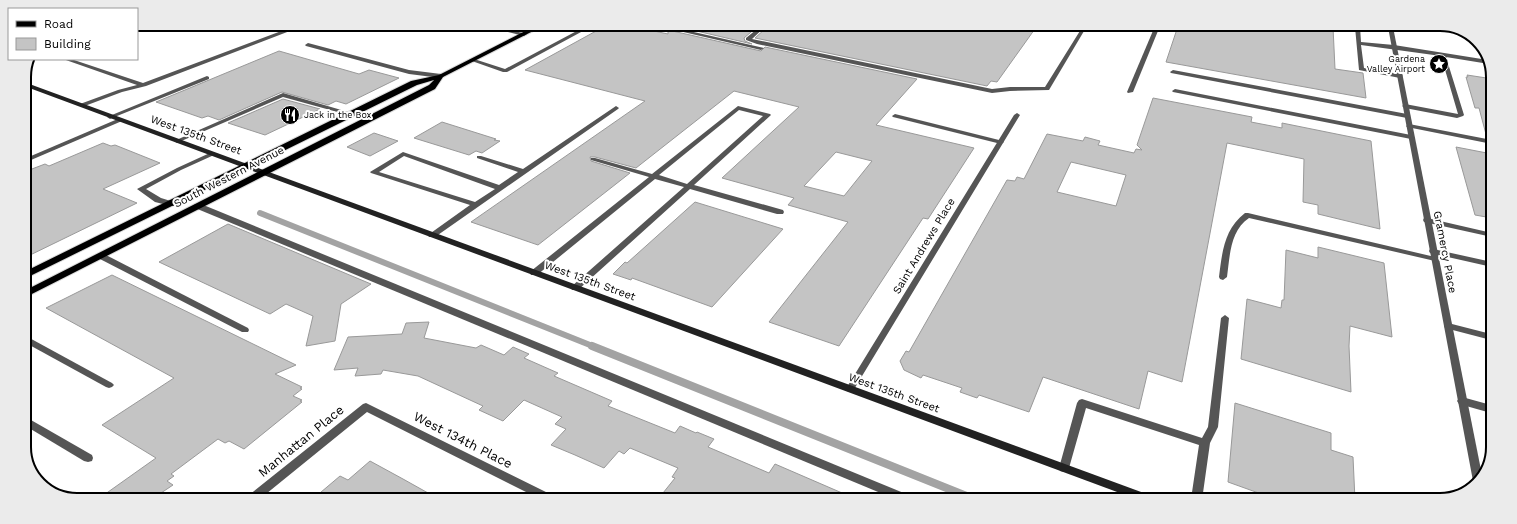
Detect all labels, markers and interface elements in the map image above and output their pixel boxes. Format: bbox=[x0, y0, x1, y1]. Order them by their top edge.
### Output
legend bbox=[8, 8, 138, 60]
text: Road bbox=[44, 17, 73, 31]
text: Building bbox=[44, 37, 91, 51]
place icon: Gardena Valley Airport bbox=[1428, 53, 1450, 75]
place label: Gardena Valley Airport bbox=[1367, 54, 1425, 74]
restaurant icon: Jack in the Box bbox=[279, 104, 301, 126]
place label: Jack in the Box bbox=[304, 110, 372, 120]
street label: West 135th Street bbox=[149, 112, 244, 158]
street label: South Western Avenue bbox=[172, 143, 286, 211]
street label: Saint Andrews Place bbox=[890, 196, 958, 296]
street label: Gramercy Place bbox=[1431, 210, 1459, 294]
street label: West 135th Street bbox=[543, 258, 638, 304]
street label: West 135th Street bbox=[847, 370, 942, 416]
street label: Manhattan Place bbox=[255, 402, 347, 480]
street label: West 134th Place bbox=[411, 409, 515, 471]

